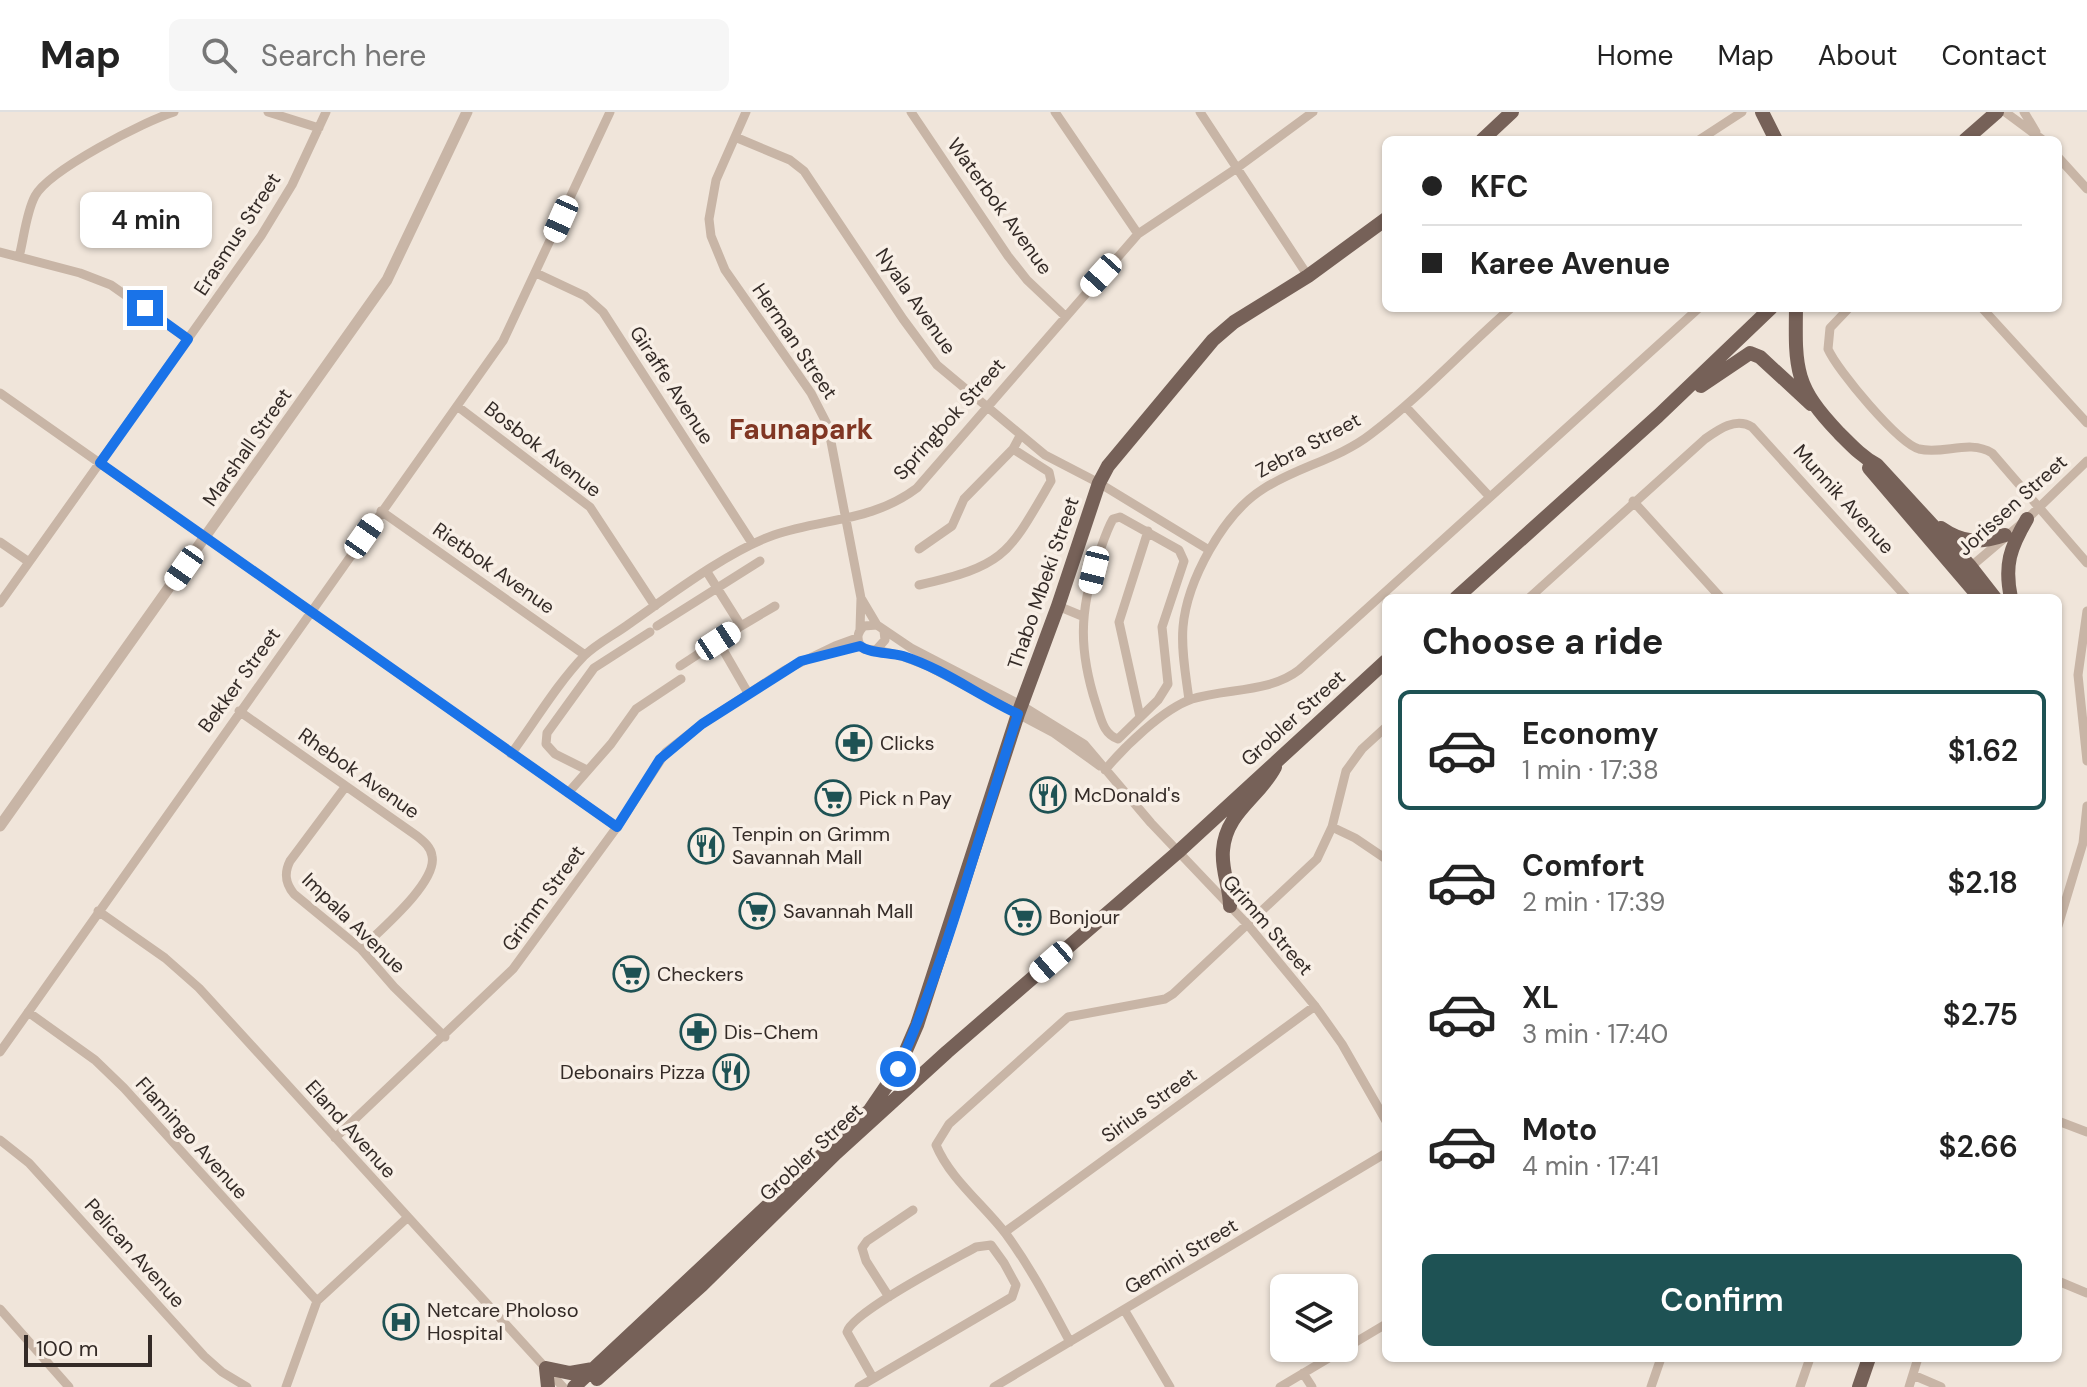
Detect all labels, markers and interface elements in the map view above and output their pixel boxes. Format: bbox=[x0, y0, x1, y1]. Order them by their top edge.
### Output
search box bbox=[169, 19, 729, 91]
text: Map bbox=[40, 30, 121, 80]
icon: search bbox=[197, 33, 241, 77]
text: Search here bbox=[261, 36, 426, 75]
text: Home bbox=[1597, 37, 1673, 74]
text: Map bbox=[1717, 37, 1774, 74]
text: About bbox=[1818, 37, 1897, 74]
text: Contact bbox=[1941, 37, 2047, 74]
street label: Waterbok Avenue bbox=[942, 132, 1058, 280]
text: KFC bbox=[1470, 167, 1528, 206]
street label: Erasmus Street bbox=[188, 168, 286, 300]
callout: 4 min bbox=[79, 192, 211, 248]
car bbox=[540, 192, 582, 246]
text: 4 min bbox=[111, 203, 181, 237]
street label: Nyala Avenue bbox=[870, 243, 962, 359]
text: Karee Avenue bbox=[1470, 244, 1670, 283]
car bbox=[1076, 249, 1126, 301]
street label: Herman Street bbox=[747, 278, 843, 404]
route end bbox=[127, 290, 163, 326]
street label: Giraffe Avenue bbox=[624, 321, 720, 449]
street label: Springbok Street bbox=[887, 352, 1011, 485]
street label: Marshall Street bbox=[197, 383, 297, 511]
street label: Bosbok Avenue bbox=[479, 395, 607, 503]
street label: Zebra Street bbox=[1251, 406, 1365, 483]
district label: Faunapark bbox=[729, 411, 873, 448]
street label: Munnik Avenue bbox=[1788, 439, 1900, 559]
street label: Jorissen Street bbox=[1952, 449, 2072, 561]
street label: Thabo Mbeki Street bbox=[1001, 493, 1085, 673]
car bbox=[340, 509, 388, 563]
street label: Rietbok Avenue bbox=[428, 516, 560, 620]
car bbox=[160, 541, 208, 595]
car bbox=[1077, 544, 1111, 596]
car bbox=[691, 618, 745, 664]
text: Choose a ride bbox=[1422, 618, 1663, 665]
street label: Bekker Street bbox=[192, 622, 286, 738]
street label: Grobler Street bbox=[1235, 664, 1351, 772]
icon: car bbox=[1426, 714, 1498, 786]
text: Economy bbox=[1522, 714, 1659, 753]
street label: Rhebok Avenue bbox=[293, 721, 425, 825]
pharmacy icon: Clicks bbox=[835, 724, 873, 762]
place label: Clicks bbox=[880, 730, 935, 756]
text: $1.62 bbox=[1948, 731, 2018, 770]
text: 1 min · 17:38 bbox=[1522, 753, 1659, 787]
restaurant icon: McDonald's bbox=[1029, 776, 1067, 814]
supermarket icon: Pick n Pay bbox=[814, 779, 852, 817]
place label: McDonald's bbox=[1074, 782, 1180, 808]
place label: Pick n Pay bbox=[859, 785, 952, 811]
place label: Tenpin on Grimm Savannah Mall bbox=[732, 821, 890, 870]
restaurant icon: Tenpin on Grimm Savannah Mall bbox=[687, 827, 725, 865]
street label: Grimm Street bbox=[496, 840, 590, 956]
icon: car bbox=[1426, 846, 1498, 918]
text: Comfort bbox=[1522, 846, 1645, 885]
text: $2.18 bbox=[1947, 863, 2018, 902]
street label: Impala Avenue bbox=[297, 867, 411, 979]
street label: Grimm Street bbox=[1217, 869, 1319, 981]
text: 2 min · 17:39 bbox=[1522, 885, 1665, 919]
supermarket icon: Savannah Mall bbox=[738, 892, 776, 930]
place label: Savannah Mall bbox=[783, 898, 913, 924]
supermarket icon: Bonjour bbox=[1004, 898, 1042, 936]
place label: Bonjour bbox=[1049, 904, 1120, 930]
car bbox=[1025, 937, 1077, 987]
supermarket icon: Checkers bbox=[612, 955, 650, 993]
place label: Checkers bbox=[657, 961, 744, 987]
icon: car bbox=[1426, 978, 1498, 1050]
text: XL bbox=[1522, 978, 1559, 1017]
text: $2.75 bbox=[1943, 995, 2018, 1034]
pharmacy icon: Dis-Chem bbox=[679, 1013, 717, 1051]
text: 3 min · 17:40 bbox=[1522, 1017, 1668, 1051]
place label: Dis-Chem bbox=[724, 1019, 818, 1045]
route start bbox=[880, 1051, 916, 1087]
restaurant icon: Debonairs Pizza bbox=[712, 1053, 750, 1091]
place label: Debonairs Pizza bbox=[560, 1059, 705, 1085]
street label: Sirius Street bbox=[1096, 1061, 1202, 1148]
street label: Flamingo Avenue bbox=[130, 1071, 254, 1205]
street label: Eland Avenue bbox=[300, 1074, 402, 1184]
street label: Grobler Street bbox=[754, 1097, 868, 1206]
icon: car bbox=[1426, 1110, 1498, 1182]
text: Moto bbox=[1522, 1110, 1597, 1149]
text: $2.66 bbox=[1939, 1127, 2018, 1166]
text: 4 min · 17:41 bbox=[1522, 1149, 1659, 1183]
street label: Pelican Avenue bbox=[79, 1193, 191, 1313]
street label: Gemini Street bbox=[1120, 1212, 1242, 1300]
button: Confirm bbox=[1422, 1254, 2022, 1346]
map controls bbox=[1270, 1274, 1358, 1362]
button: layers bbox=[1270, 1274, 1358, 1362]
place label: Netcare Pholoso Hospital bbox=[427, 1297, 579, 1346]
hospital icon: Netcare Pholoso Hospital bbox=[382, 1303, 420, 1341]
scale bar bbox=[24, 1331, 152, 1367]
text: 100 m bbox=[36, 1334, 98, 1363]

